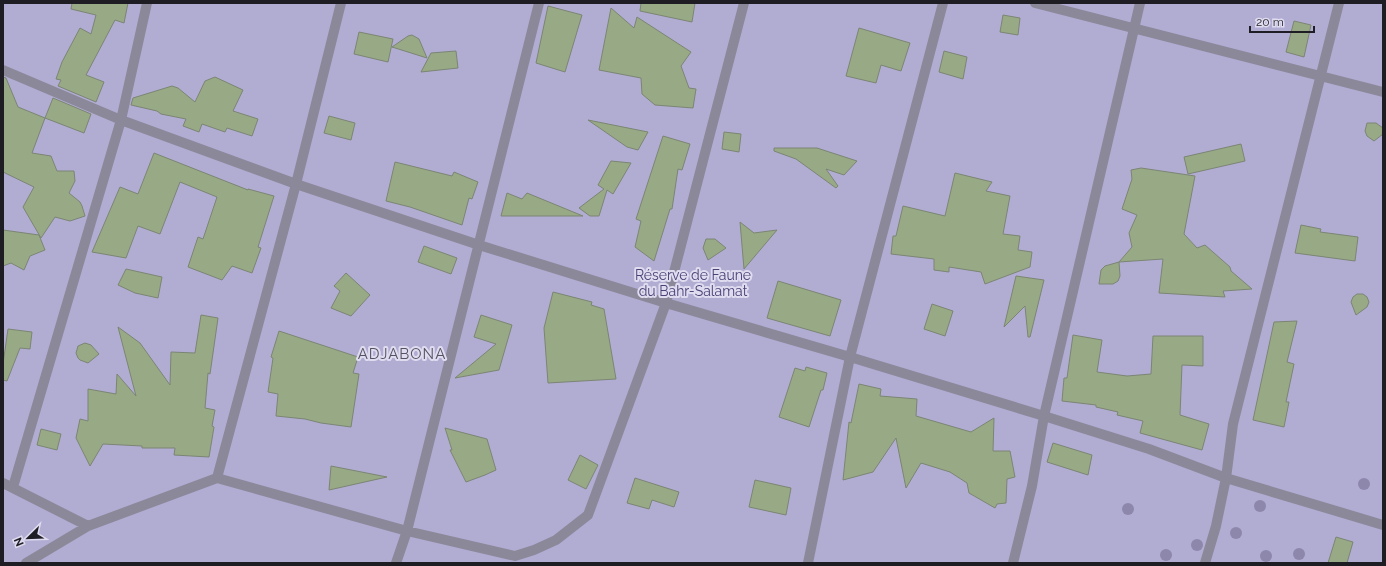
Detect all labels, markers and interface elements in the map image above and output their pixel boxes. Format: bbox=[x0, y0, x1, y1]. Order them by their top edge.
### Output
scale bar bbox=[1250, 8, 1314, 34]
text: 20 m bbox=[1256, 15, 1284, 29]
park label: Réserve de Faune du Bahr-Salamat bbox=[635, 267, 751, 299]
district label: ADJABONA bbox=[358, 345, 446, 363]
north arrow bbox=[8, 518, 48, 558]
text: N bbox=[12, 535, 27, 548]

